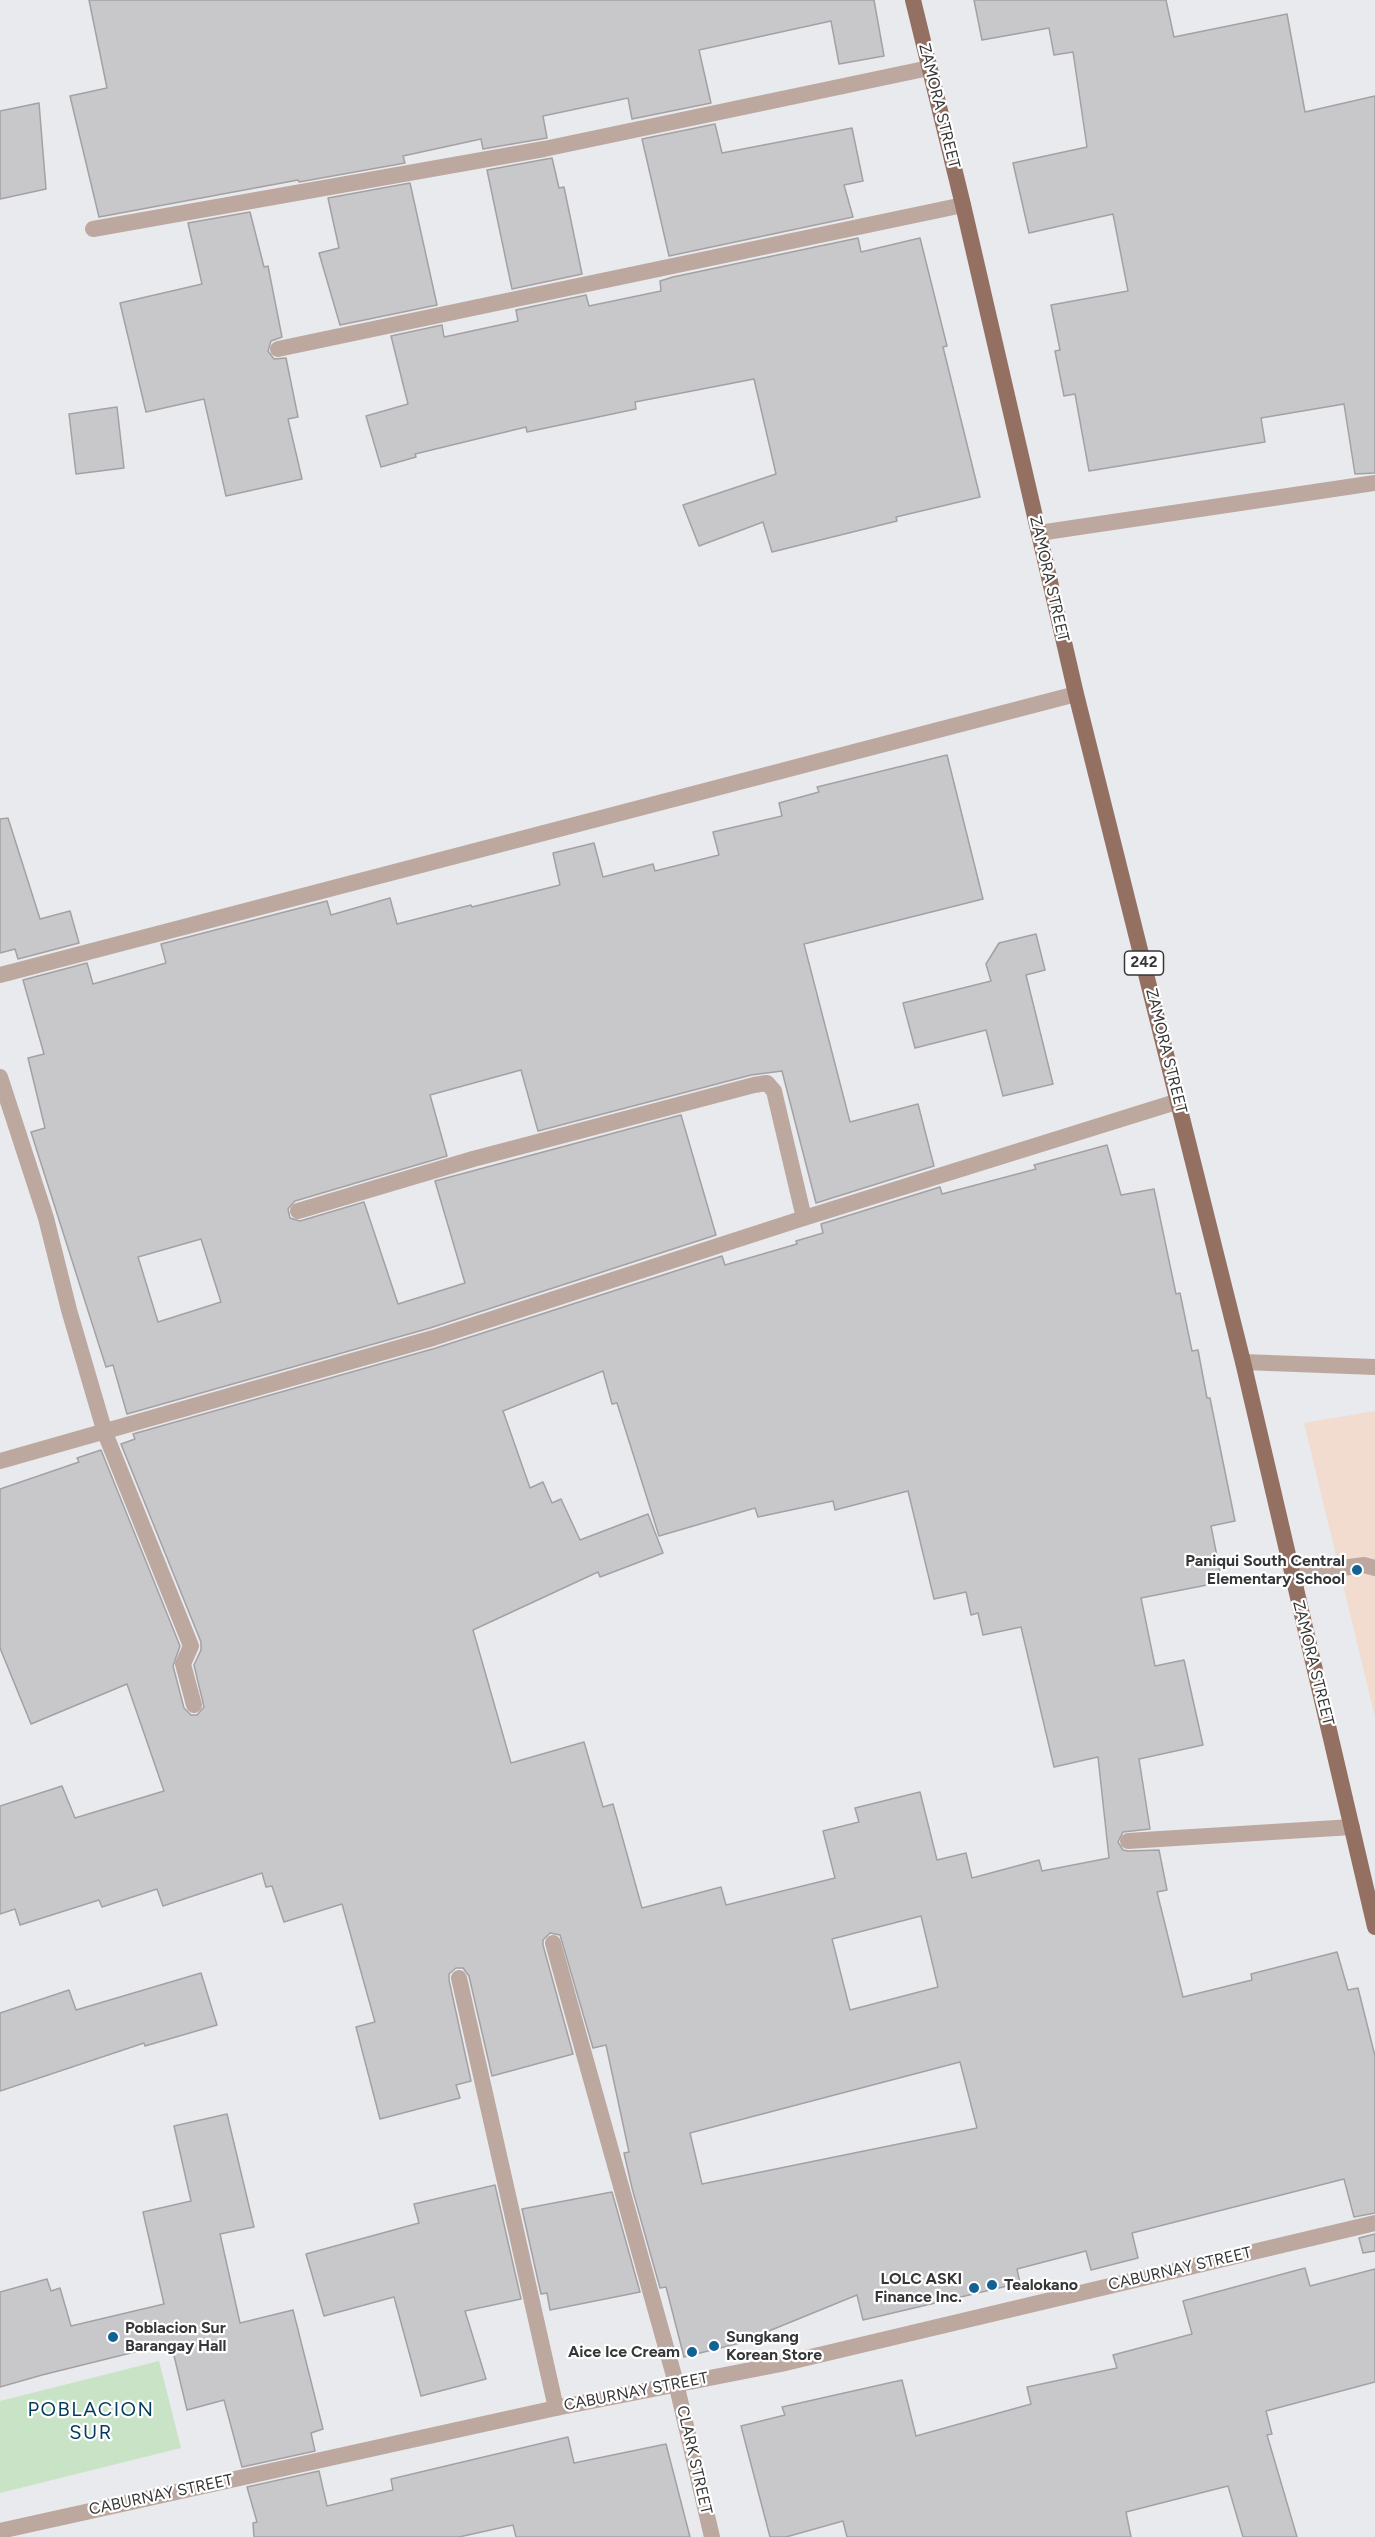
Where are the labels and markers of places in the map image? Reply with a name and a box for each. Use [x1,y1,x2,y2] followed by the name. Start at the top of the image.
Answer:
[1185,1551,1345,1589] place label: Paniqui South Central Elementary School
[1350,1563,1364,1577] marker: Paniqui South Central Elementary School
[874,2269,962,2307] place label: LOLC ASKI Finance Inc.
[1004,2275,1078,2295] place label: Tealokano
[985,2278,999,2292] marker: Tealokano
[967,2281,981,2295] marker: LOLC ASKI Finance Inc.
[125,2318,226,2356] place label: Poblacion Sur Barangay Hall
[726,2327,822,2365] place label: Sungkang Korean Store
[106,2330,120,2344] marker: Poblacion Sur Barangay Hall
[707,2339,721,2353] marker: Sungkang Korean Store
[568,2342,680,2362] place label: Aice Ice Cream
[685,2345,699,2359] marker: Aice Ice Cream

